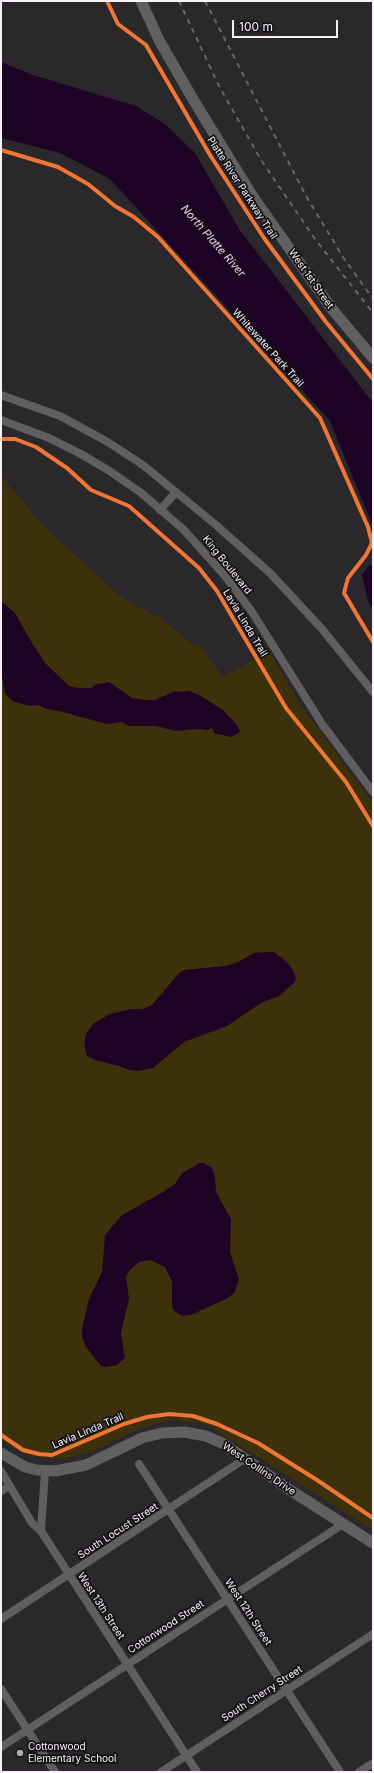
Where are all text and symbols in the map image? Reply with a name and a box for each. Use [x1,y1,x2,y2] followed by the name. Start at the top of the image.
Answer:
[234,12,340,38] scale bar
[239,19,273,34] text: 100 m
[204,135,280,241] street label: Platte River Parkway Trail
[178,202,248,280] water label: North Platte River
[286,247,336,311] street label: West 1st Street
[230,307,306,389] street label: Whitewater Park Trail
[200,533,254,597] street label: King Boulevard
[220,587,270,659] street label: Lavia Linda Trail
[51,1411,125,1451] street label: Lavia Linda Trail
[220,1440,298,1498] street label: West Collins Drive
[76,1501,160,1561] street label: South Locust Street
[75,1570,127,1642] street label: West 13th Street
[222,1576,274,1648] street label: West 12th Street
[126,1598,206,1656] street label: Cottonwood Street
[219,1663,305,1725] street label: South Cherry Street
[28,1741,117,1764] place label: Cottonwood Elementary School
[15,1748,25,1758] marker: Cottonwood Elementary School

